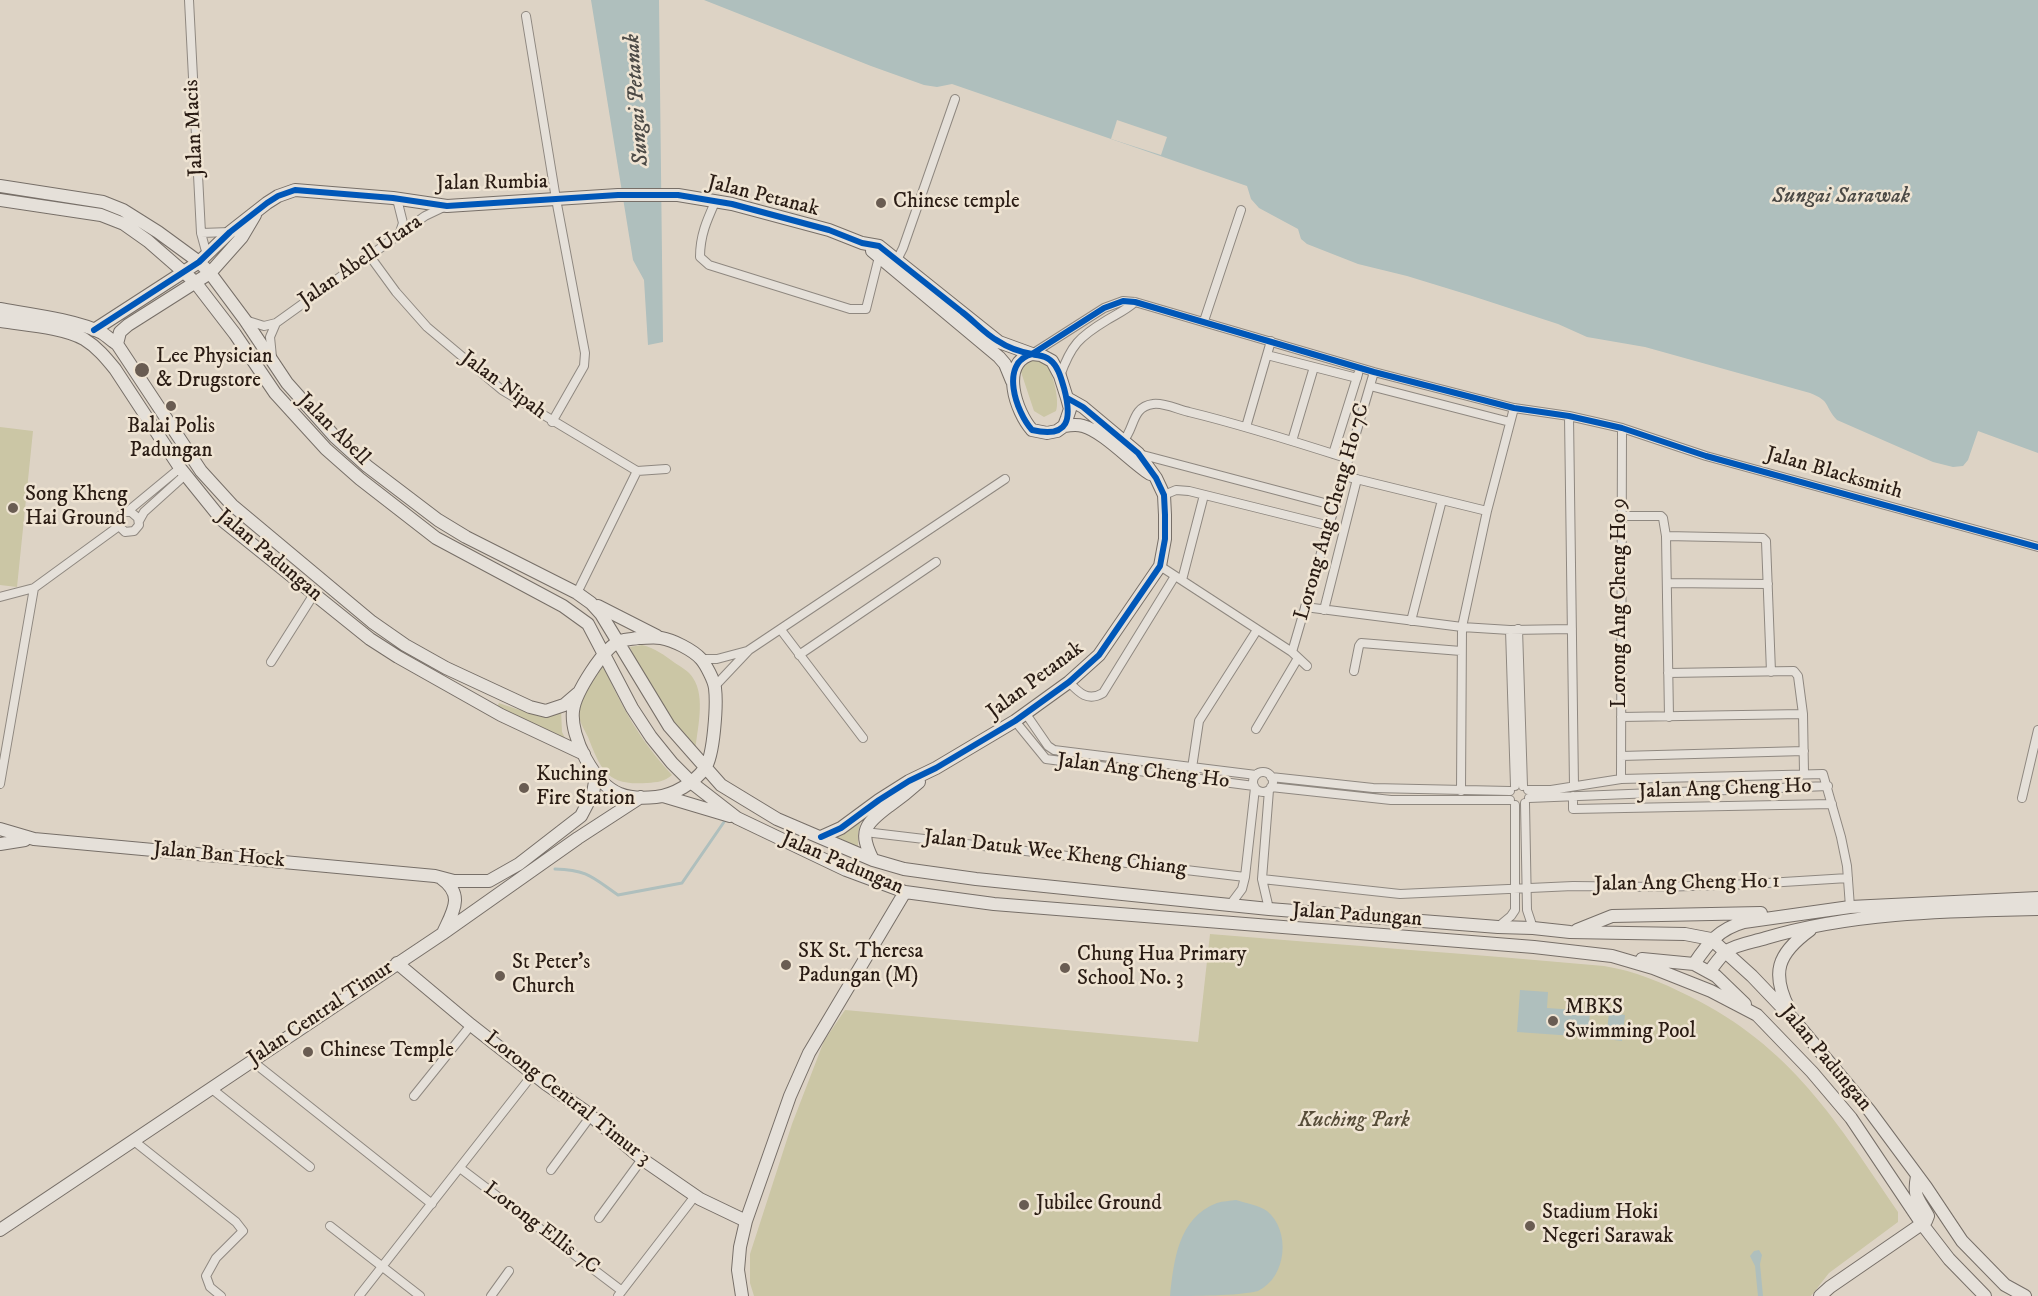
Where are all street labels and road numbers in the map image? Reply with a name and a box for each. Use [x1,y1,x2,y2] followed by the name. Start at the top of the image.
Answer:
[180,79,210,177] street label: Jalan Macis
[436,170,548,198] street label: Jalan Rumbia
[705,171,821,223] street label: Jalan Petanak
[294,210,428,314] street label: Jalan Abell Utara
[455,346,551,426] street label: Jalan Nipah
[292,389,374,471] street label: Jalan Abell
[1290,401,1376,623] street label: Lorong Ang Cheng Ho 7C
[1763,442,1905,506] street label: Jalan Blacksmith
[1608,498,1634,708] street label: Lorong Ang Cheng Ho 9
[211,504,327,608] street label: Jalan Padungan
[983,637,1089,725] street label: Jalan Petanak
[1055,749,1231,795] street label: Jalan Ang Cheng Ho
[1638,774,1812,806] street label: Jalan Ang Cheng Ho
[922,825,1188,883] street label: Jalan Datuk Wee Kheng Chiang
[777,827,907,901] street label: Jalan Padungan
[152,838,286,874] street label: Jalan Ban Hock
[1594,870,1780,898] street label: Jalan Ang Cheng Ho 1
[1291,899,1423,933] street label: Jalan Padungan
[243,956,399,1072] street label: Jalan Central Timur
[1773,1001,1877,1117] street label: Jalan Padungan
[479,1026,655,1172] street label: Lorong Central Timur 3
[478,1177,604,1281] street label: Lorong Ellis 7C

